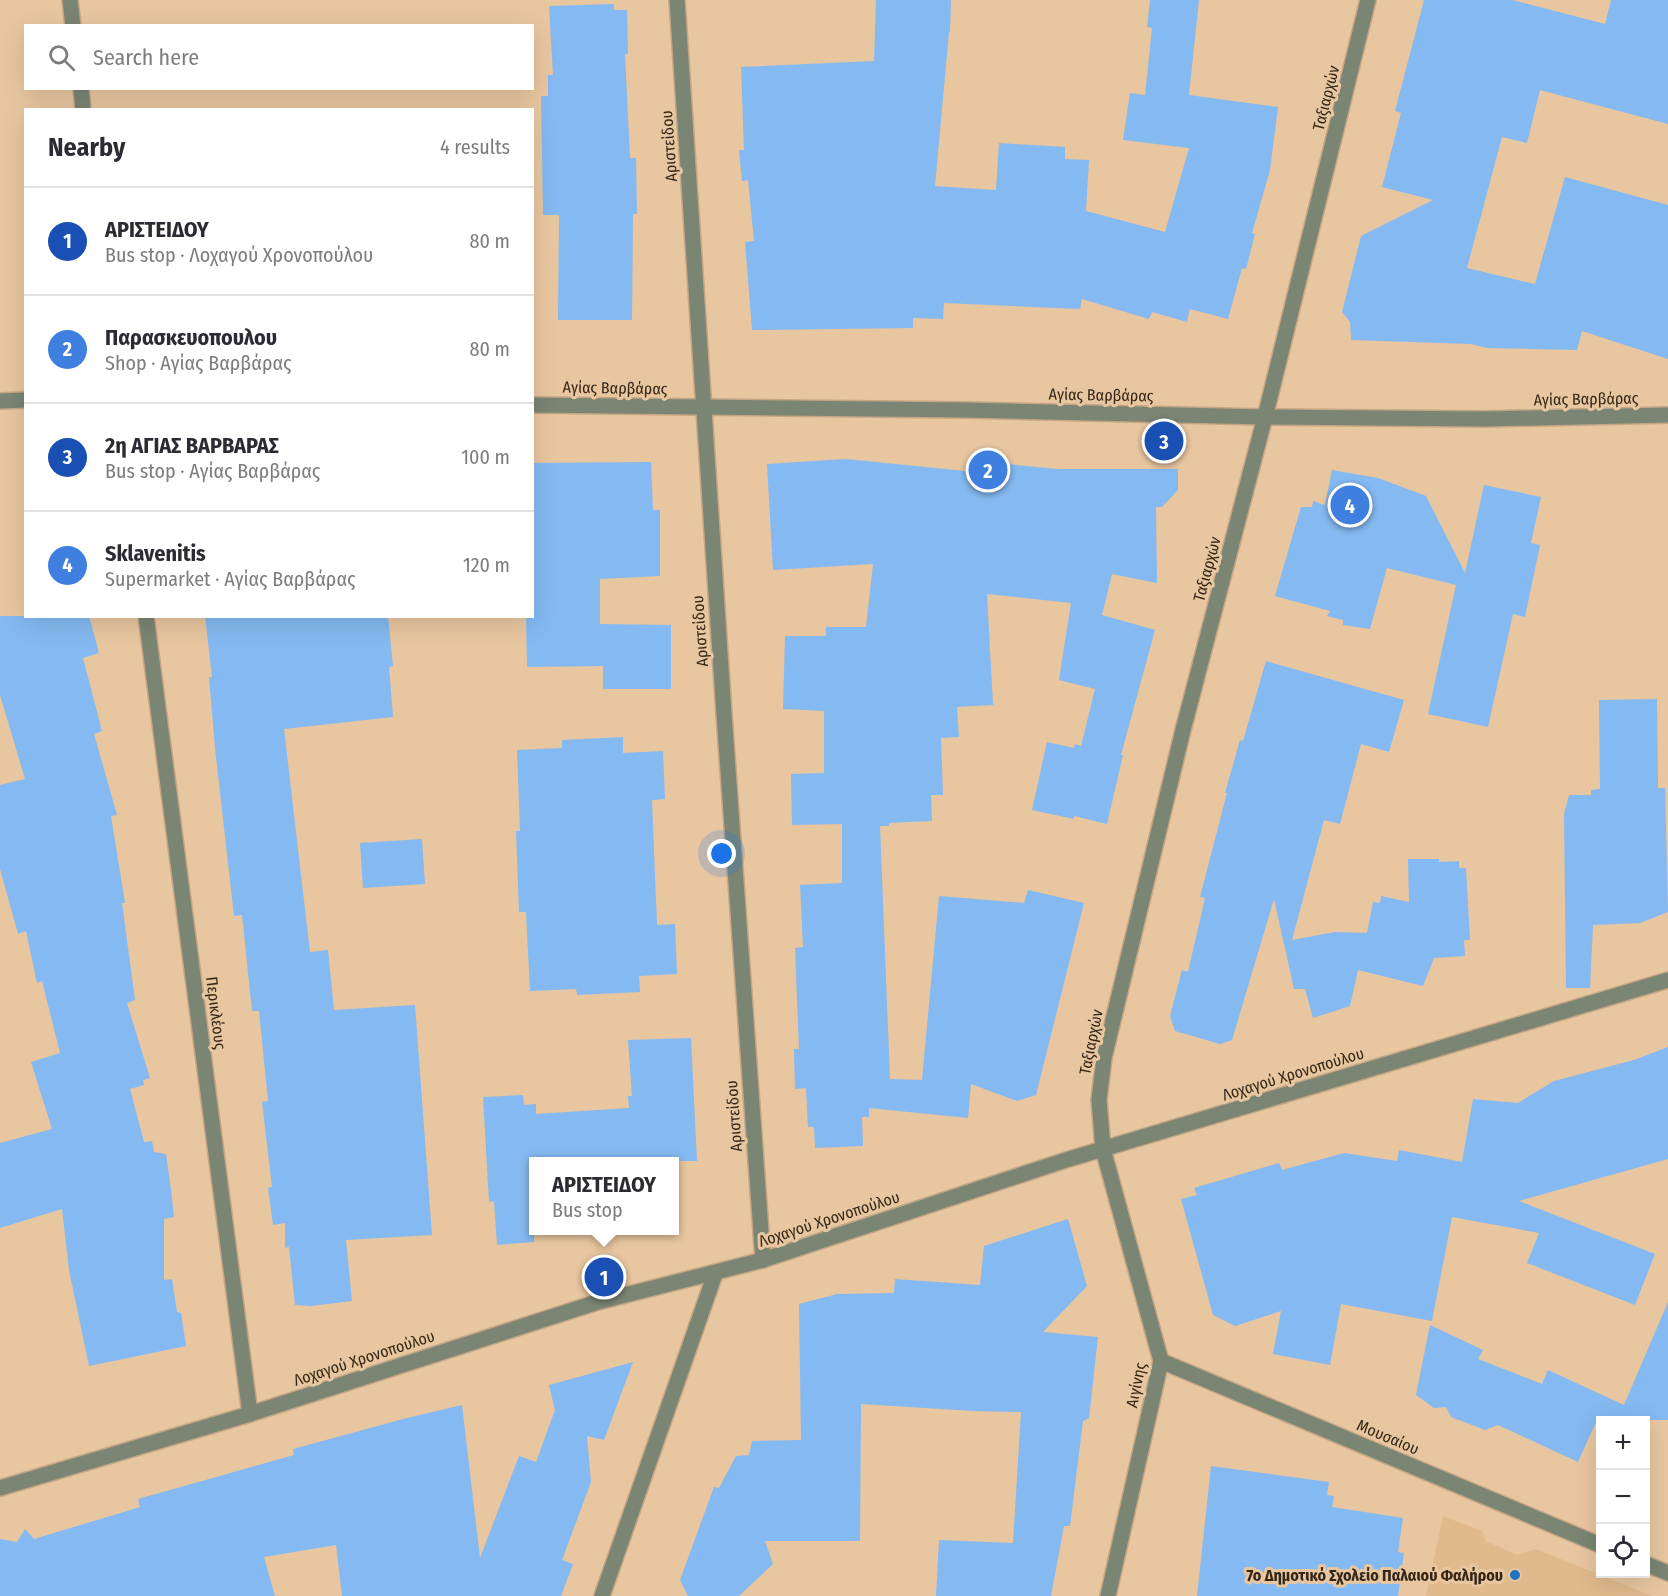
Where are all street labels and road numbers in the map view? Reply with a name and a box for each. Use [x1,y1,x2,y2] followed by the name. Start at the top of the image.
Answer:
[1309,64,1343,132] street label: Ταξιαρχών
[657,110,681,182] street label: Αριστείδου
[562,378,668,398] street label: Αγίας Βαρβάρας
[1048,385,1154,405] street label: Αγίας Βαρβάρας
[1533,389,1639,409] street label: Αγίας Βαρβάρας
[1189,535,1225,603] street label: Ταξιαρχών
[688,595,712,667] street label: Αριστείδου
[202,975,230,1051] street label: Περικλέους
[1075,1008,1107,1076] street label: Ταξιαρχών
[1220,1043,1366,1105] street label: Λοχαγού Χρονοπούλου
[722,1080,746,1152] street label: Αριστείδου
[756,1187,902,1251] street label: Λοχαγού Χρονοπούλου
[291,1326,437,1390] street label: Λοχαγού Χρονοπούλου
[1122,1361,1150,1409] street label: Αιγίνης
[1354,1415,1422,1459] street label: Μουσαίου

